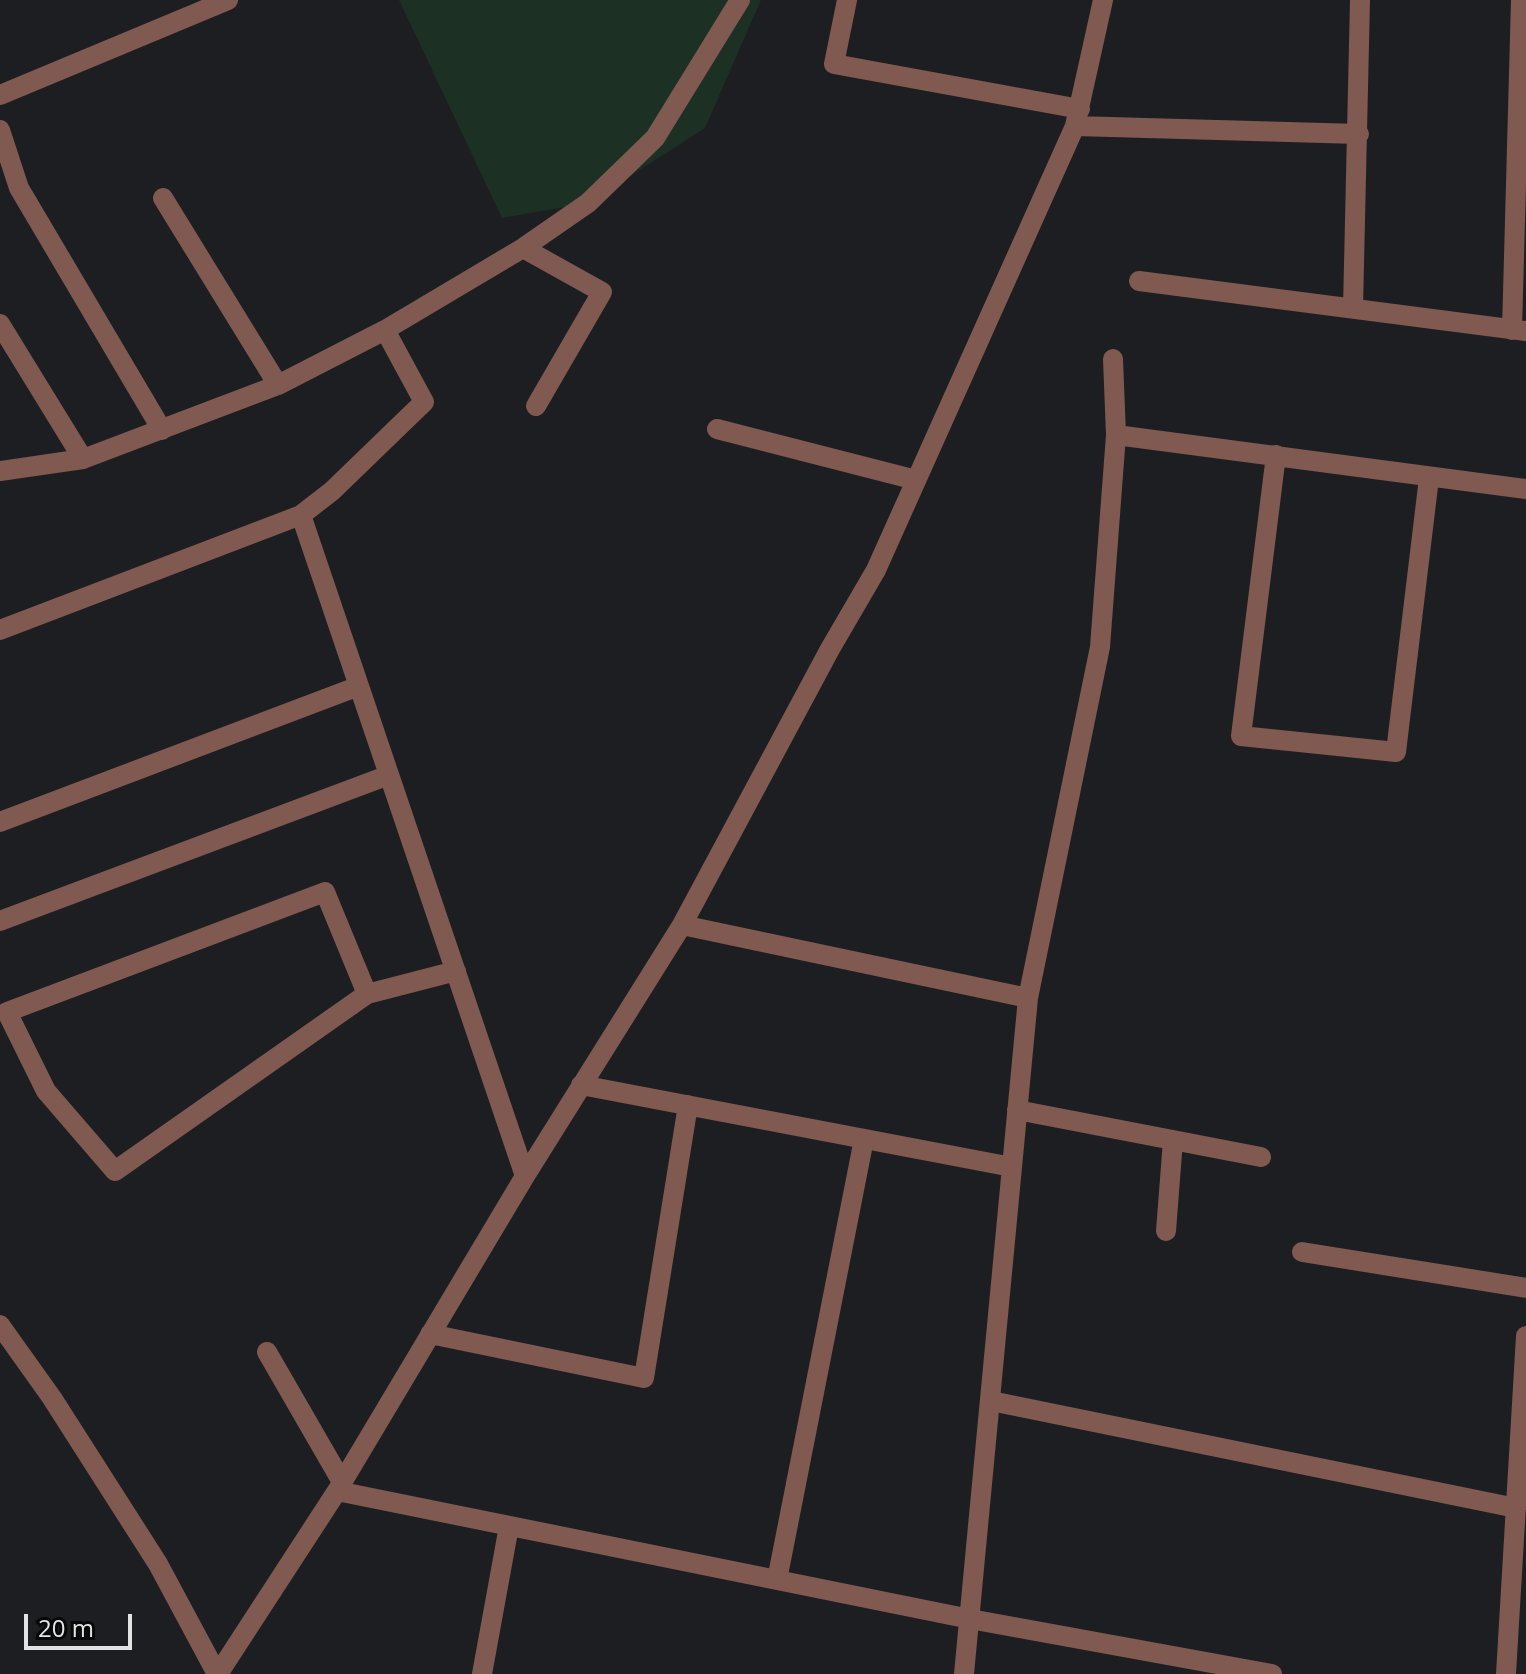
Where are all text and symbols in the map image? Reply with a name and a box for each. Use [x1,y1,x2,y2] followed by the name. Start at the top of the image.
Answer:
[28,1598,136,1648] scale bar
[38,1611,94,1644] text: 20 m

